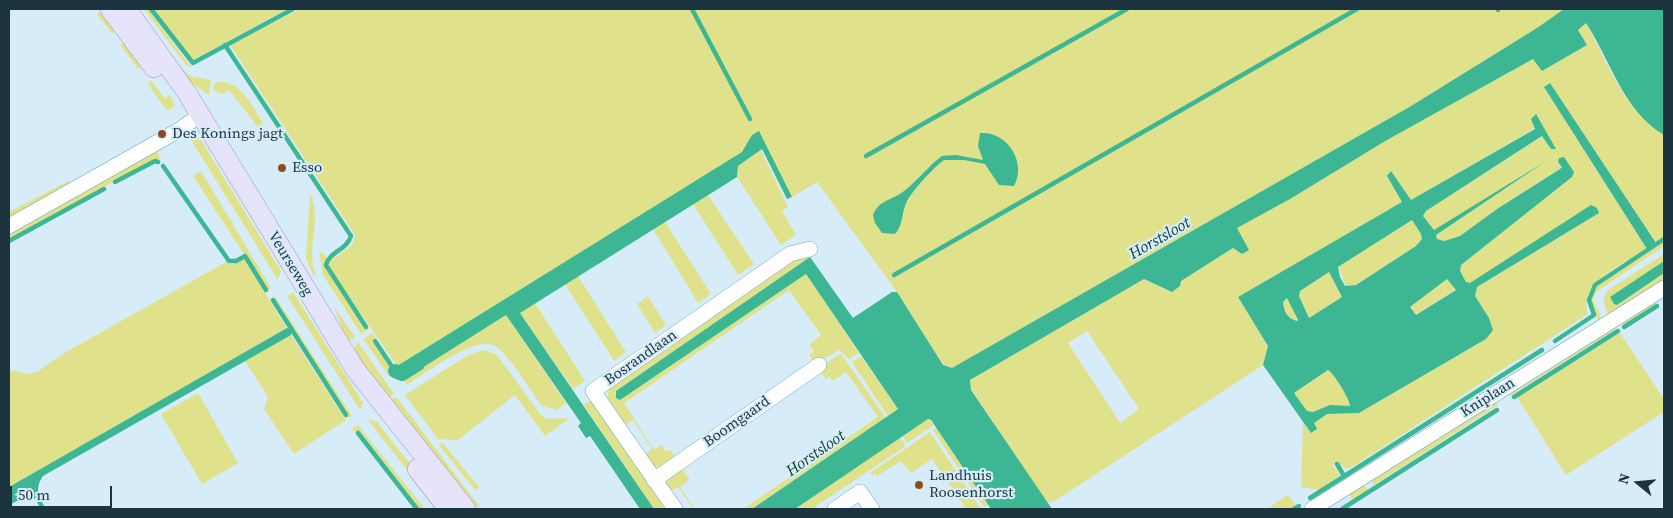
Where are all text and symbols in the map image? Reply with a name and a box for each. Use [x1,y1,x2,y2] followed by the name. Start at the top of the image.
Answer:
[172,125,283,143] place label: Des Konings jagt
[156,128,168,140] marker: Des Konings jagt
[292,159,322,177] place label: Esso
[276,162,288,174] marker: Esso
[1126,214,1194,264] water label: Horstsloot
[264,228,316,300] street label: Veurseweg
[601,327,681,389] street label: Bosrandlaan
[1458,374,1518,422] street label: Kniplaan
[700,393,774,451] street label: Boomgaard
[783,427,849,481] water label: Horstsloot
[1613,458,1663,508] north arrow
[929,467,1013,502] place label: Landhuis Roosenhorst
[1613,471,1635,486] text: N
[12,476,115,508] scale bar
[913,479,925,491] marker: Landhuis Roosenhorst
[18,484,50,505] text: 50 m

